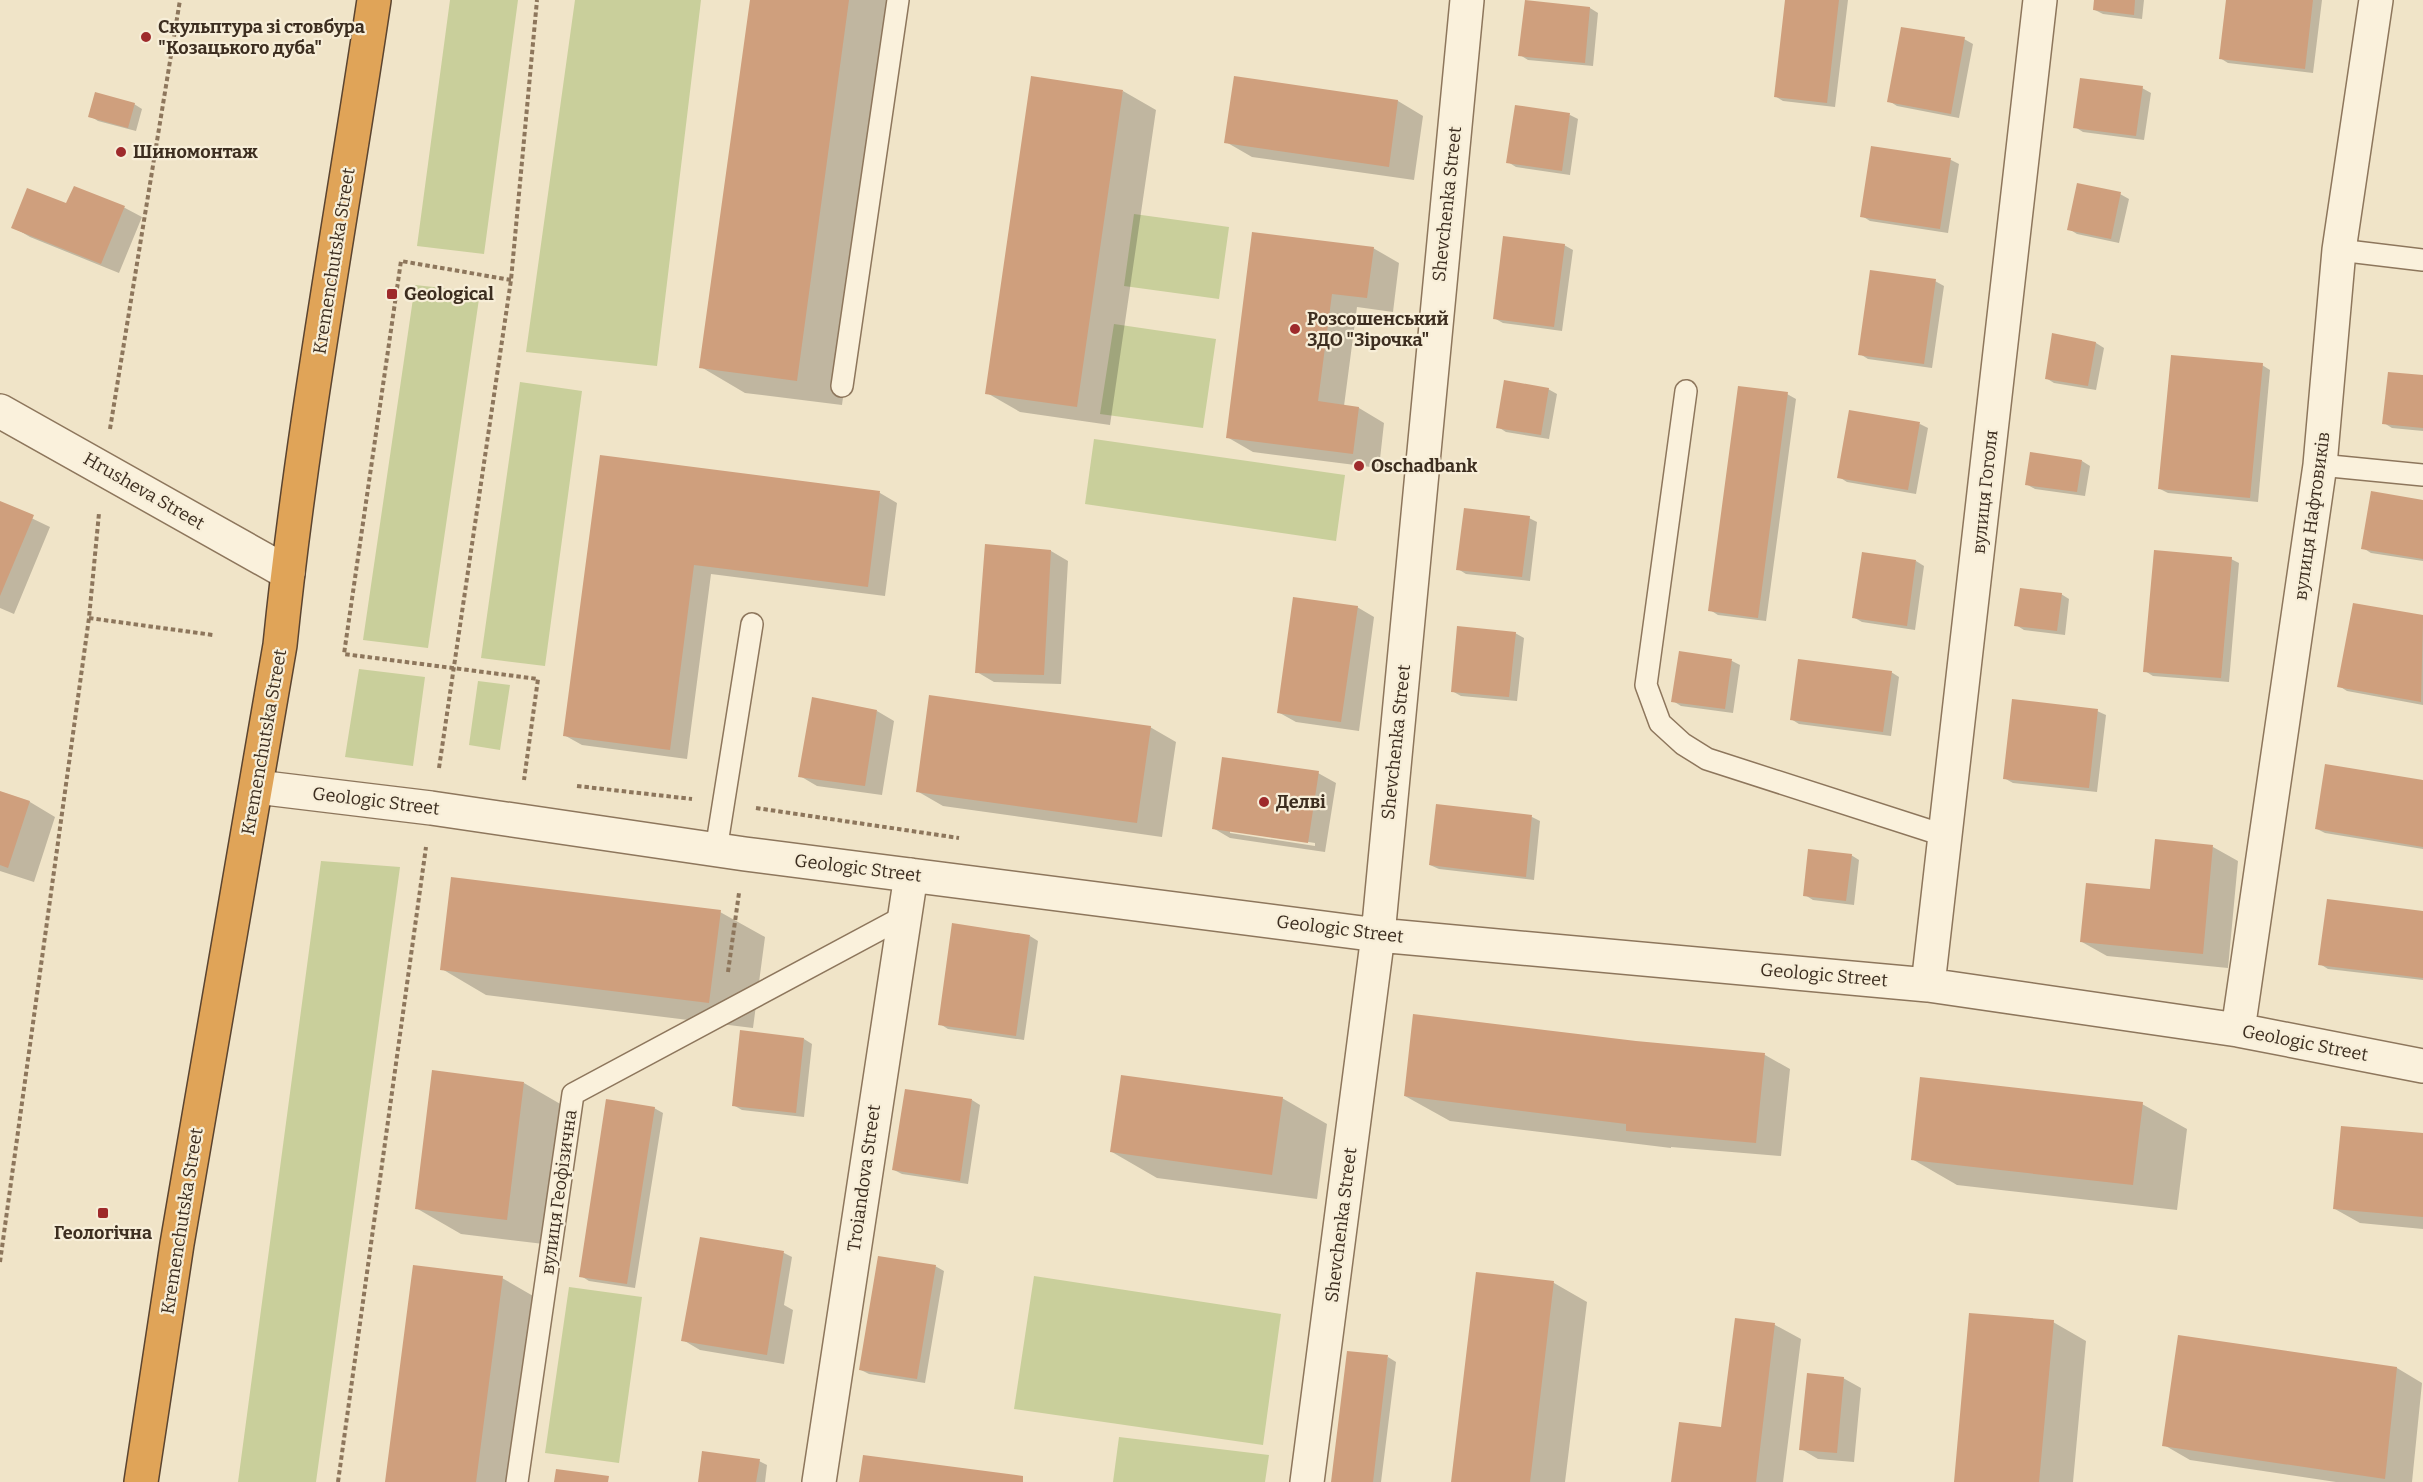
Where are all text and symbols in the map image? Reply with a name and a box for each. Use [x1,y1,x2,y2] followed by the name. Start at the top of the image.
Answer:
[158,16,365,59] place label: Скульптура зі стовбура "Козацького дуба"
[139,30,153,44] marker: Скульптура зі стовбура "Козацького дуба"
[1428,125,1466,283] street label: Shevchenka Street
[133,141,258,163] place label: Шиномонтаж
[114,145,128,159] marker: Шиномонтаж
[308,166,360,356] street label: Kremenchutska Street
[404,283,494,305] place label: Geological
[385,287,399,301] marker: Geological
[1307,308,1449,351] place label: Розсошенський ЗДО "Зірочка"
[1288,322,1302,336] marker: Розсошенський ЗДО "Зірочка"
[1968,429,2002,555] street label: вулиця Гоголя
[2289,430,2335,602] street label: вулиця Нафтовиків
[80,447,209,535] street label: Hrusheva Street
[1371,455,1478,477] place label: Oschadbank
[1352,459,1366,473] marker: Oschadbank
[237,647,291,837] street label: Kremenchutska Street
[1377,663,1415,821] street label: Shevchenka Street
[311,782,441,820] street label: Geologic Street
[1276,791,1326,813] place label: Делві
[1257,795,1271,809] marker: Делві
[793,849,923,887] street label: Geologic Street
[1275,910,1405,948] street label: Geologic Street
[1759,958,1889,992] street label: Geologic Street
[2240,1020,2370,1066] street label: Geologic Street
[843,1102,885,1253] street label: Troiandova Street
[537,1108,582,1276] street label: вулиця Геофізична
[156,1126,208,1316] street label: Kremenchutska Street
[1321,1146,1361,1304] street label: Shevchenka Street
[96,1206,110,1220] marker: Геологічна
[54,1222,152,1244] place label: Геологічна

